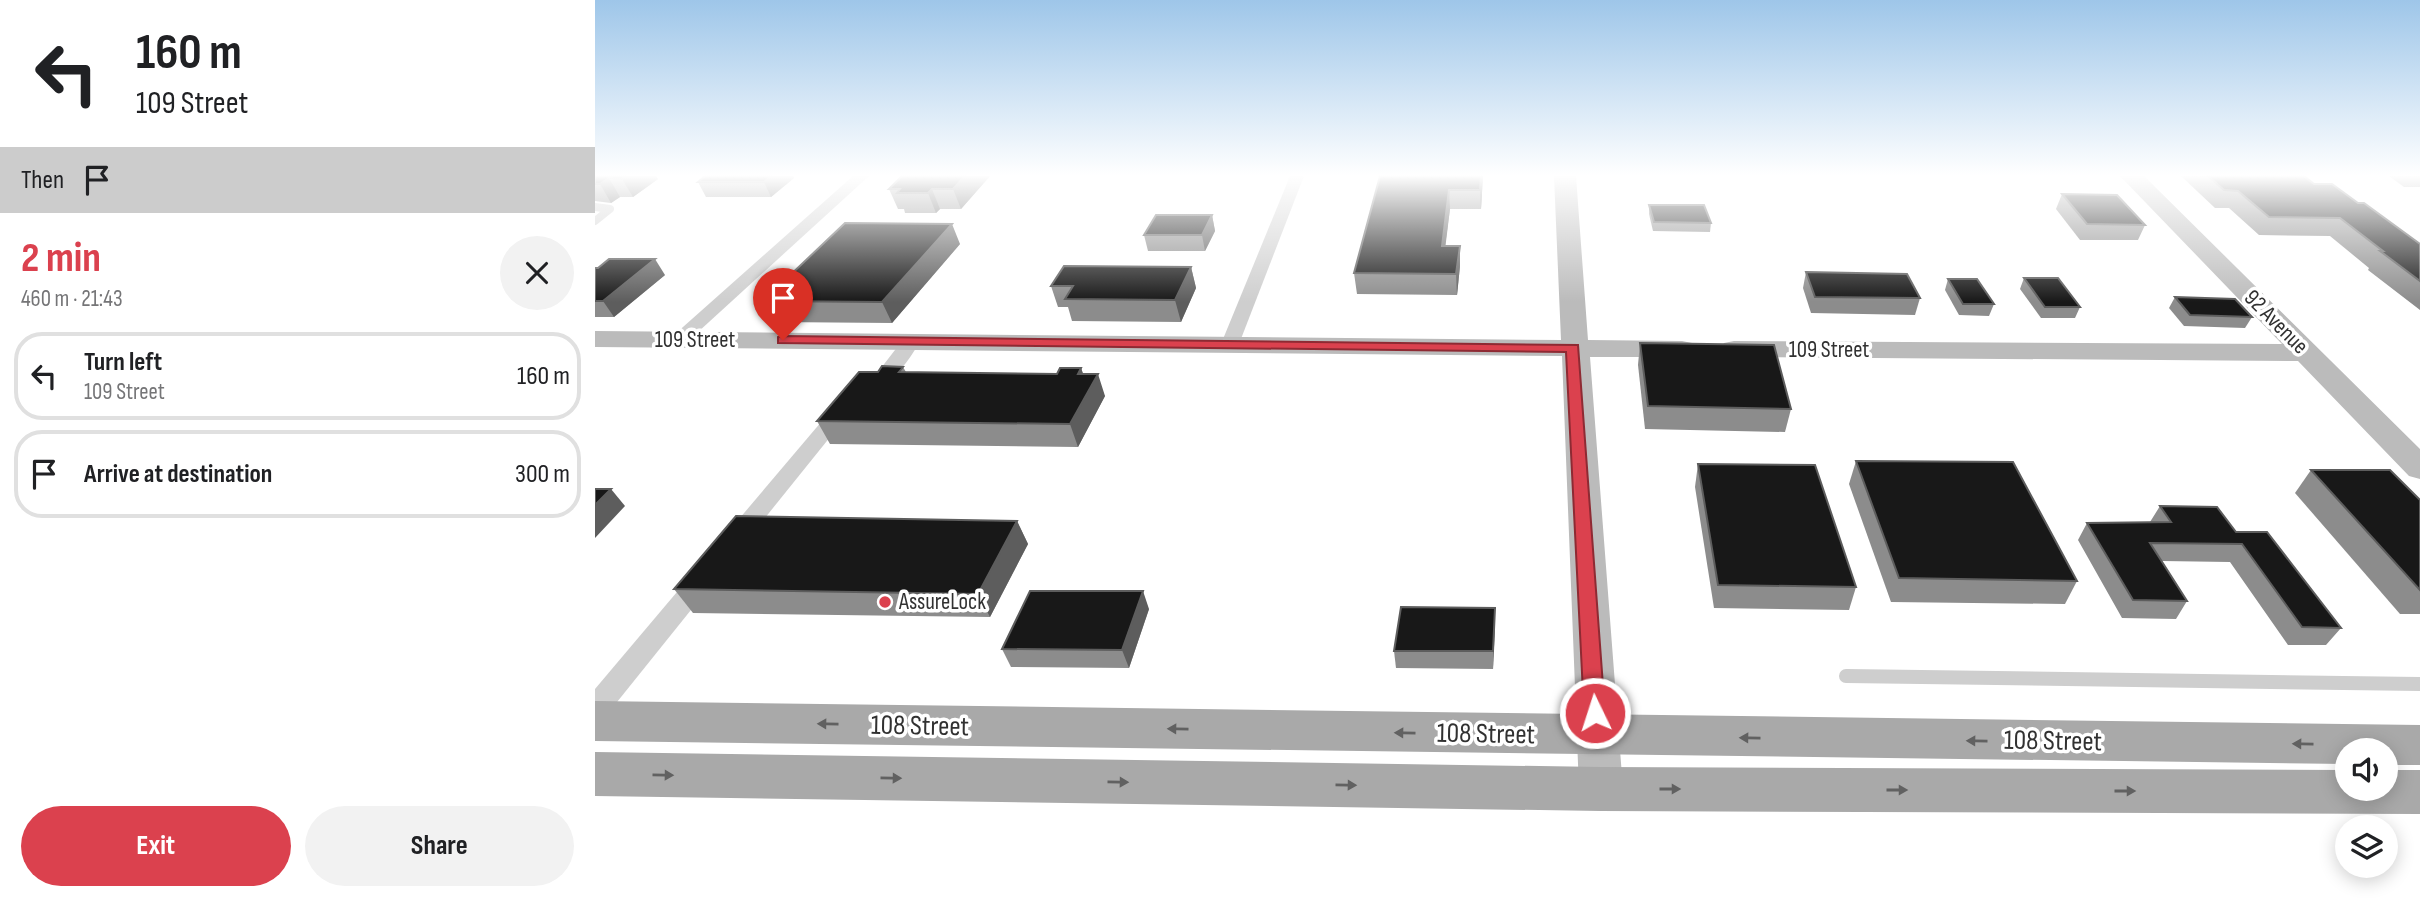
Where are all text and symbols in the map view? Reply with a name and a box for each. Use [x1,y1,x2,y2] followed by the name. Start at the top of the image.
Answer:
[136,24,242,83] text: 160 m
[21,28,112,119] icon: left
[136,84,248,123] text: 109 Street
[78,161,116,199] icon: arrive
[21,165,64,196] text: Then
[21,233,101,284] text: 2 min
[500,236,574,310] button: close
[753,268,813,340] pin
[764,279,802,317] icon: arrive
[2238,284,2314,360] street label: 92 Avenue
[21,285,123,313] text: 460 m · 21:43
[655,326,735,354] street label: 109 Street
[1789,336,1869,364] street label: 109 Street
[84,347,162,378] text: Turn left
[25,357,63,395] icon: left
[517,361,570,392] text: 160 m
[84,378,165,406] text: 109 Street
[25,455,63,493] icon: arrive
[84,459,272,490] text: Arrive at destination
[515,459,570,490] text: 300 m
[898,588,986,616] place label: AssureLock
[877,594,893,610] marker: AssureLock
[1558,676,1632,750] position arrow
[871,709,969,743] street label: 108 Street
[1437,717,1535,751] street label: 108 Street
[817,718,839,730] one-way arrow
[1167,724,1189,735] one-way arrow
[2004,724,2102,758] street label: 108 Street
[1394,727,1416,739] one-way arrow
[1739,732,1761,744] one-way arrow
[1966,735,1988,747] one-way arrow
[2292,738,2314,750] one-way arrow
[2335,738,2398,878] map controls
[2335,738,2398,801] button: sound
[652,769,674,781] one-way arrow
[880,773,902,784] one-way arrow
[1107,776,1129,787] one-way arrow
[1335,779,1357,791] one-way arrow
[1659,783,1681,795] one-way arrow
[1886,784,1908,796] one-way arrow
[2114,785,2136,797] one-way arrow
[21,806,291,886] button: Exit
[305,806,574,886] button: Share
[2335,815,2398,878] button: layers

